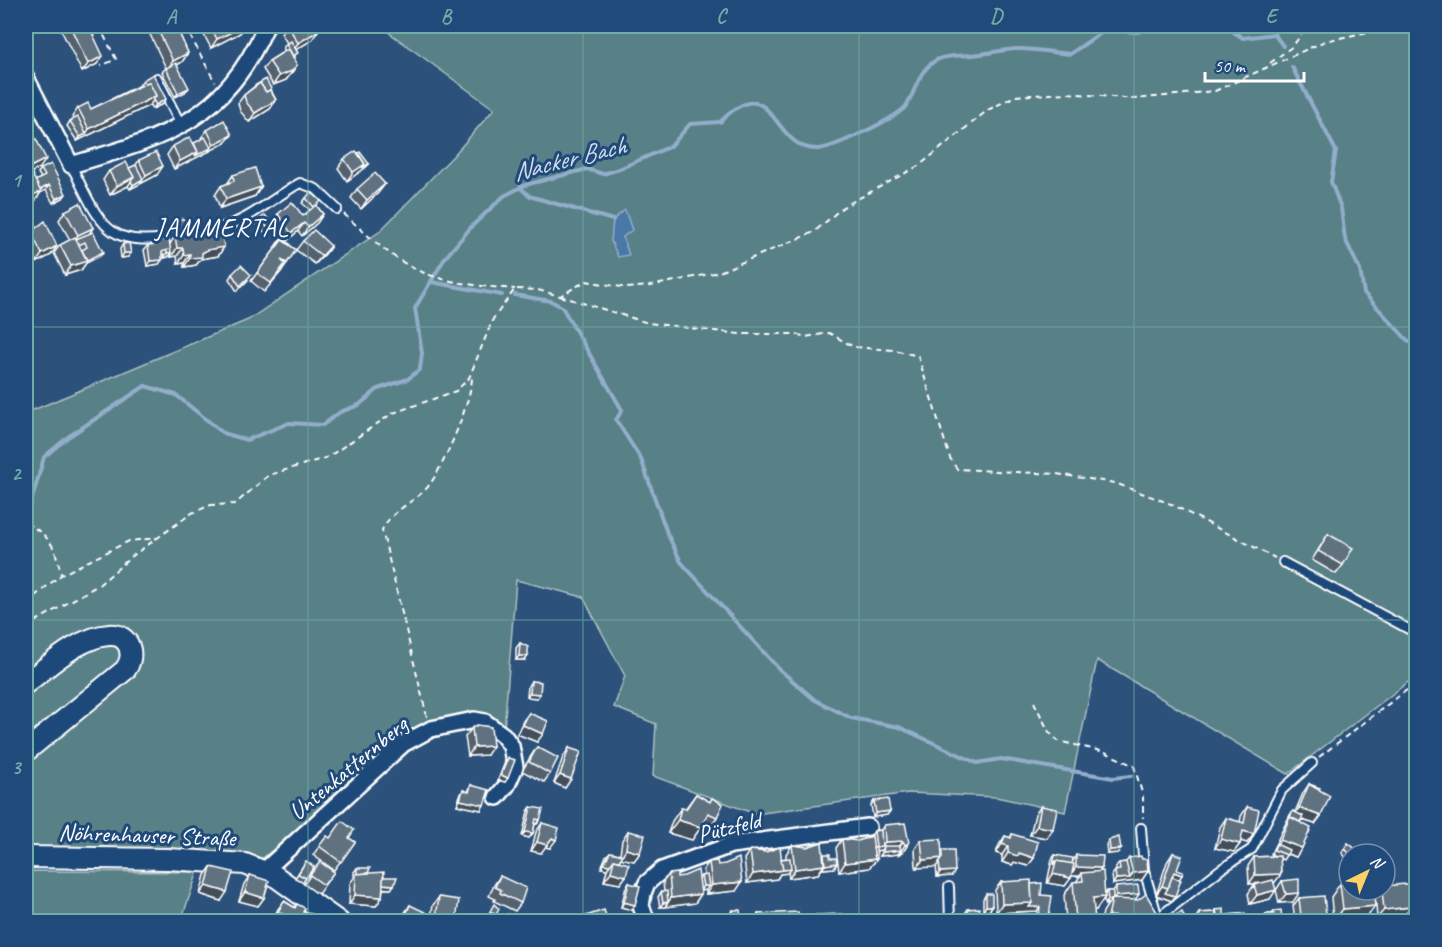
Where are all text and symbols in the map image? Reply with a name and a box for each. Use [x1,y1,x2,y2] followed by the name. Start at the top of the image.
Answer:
[166,4,178,29] text: A
[441,4,453,29] text: B
[716,4,728,29] text: C
[990,4,1004,29] text: D
[1266,4,1280,29] text: E
[1205,45,1304,83] scale bar
[1214,55,1247,77] text: 50 m
[509,128,631,188] water label: Nacker Bach
[12,168,23,193] text: 1
[153,211,289,244] district label: JAMMERTAL
[12,461,23,486] text: 2
[283,708,415,826] street label: Untenkatternberg
[12,755,23,780] text: 3
[694,804,767,849] street label: Pützfeld
[58,817,238,853] street label: Nöhrenhauser Straße
[1337,842,1397,902] north arrow
[1366,851,1389,875] text: N

